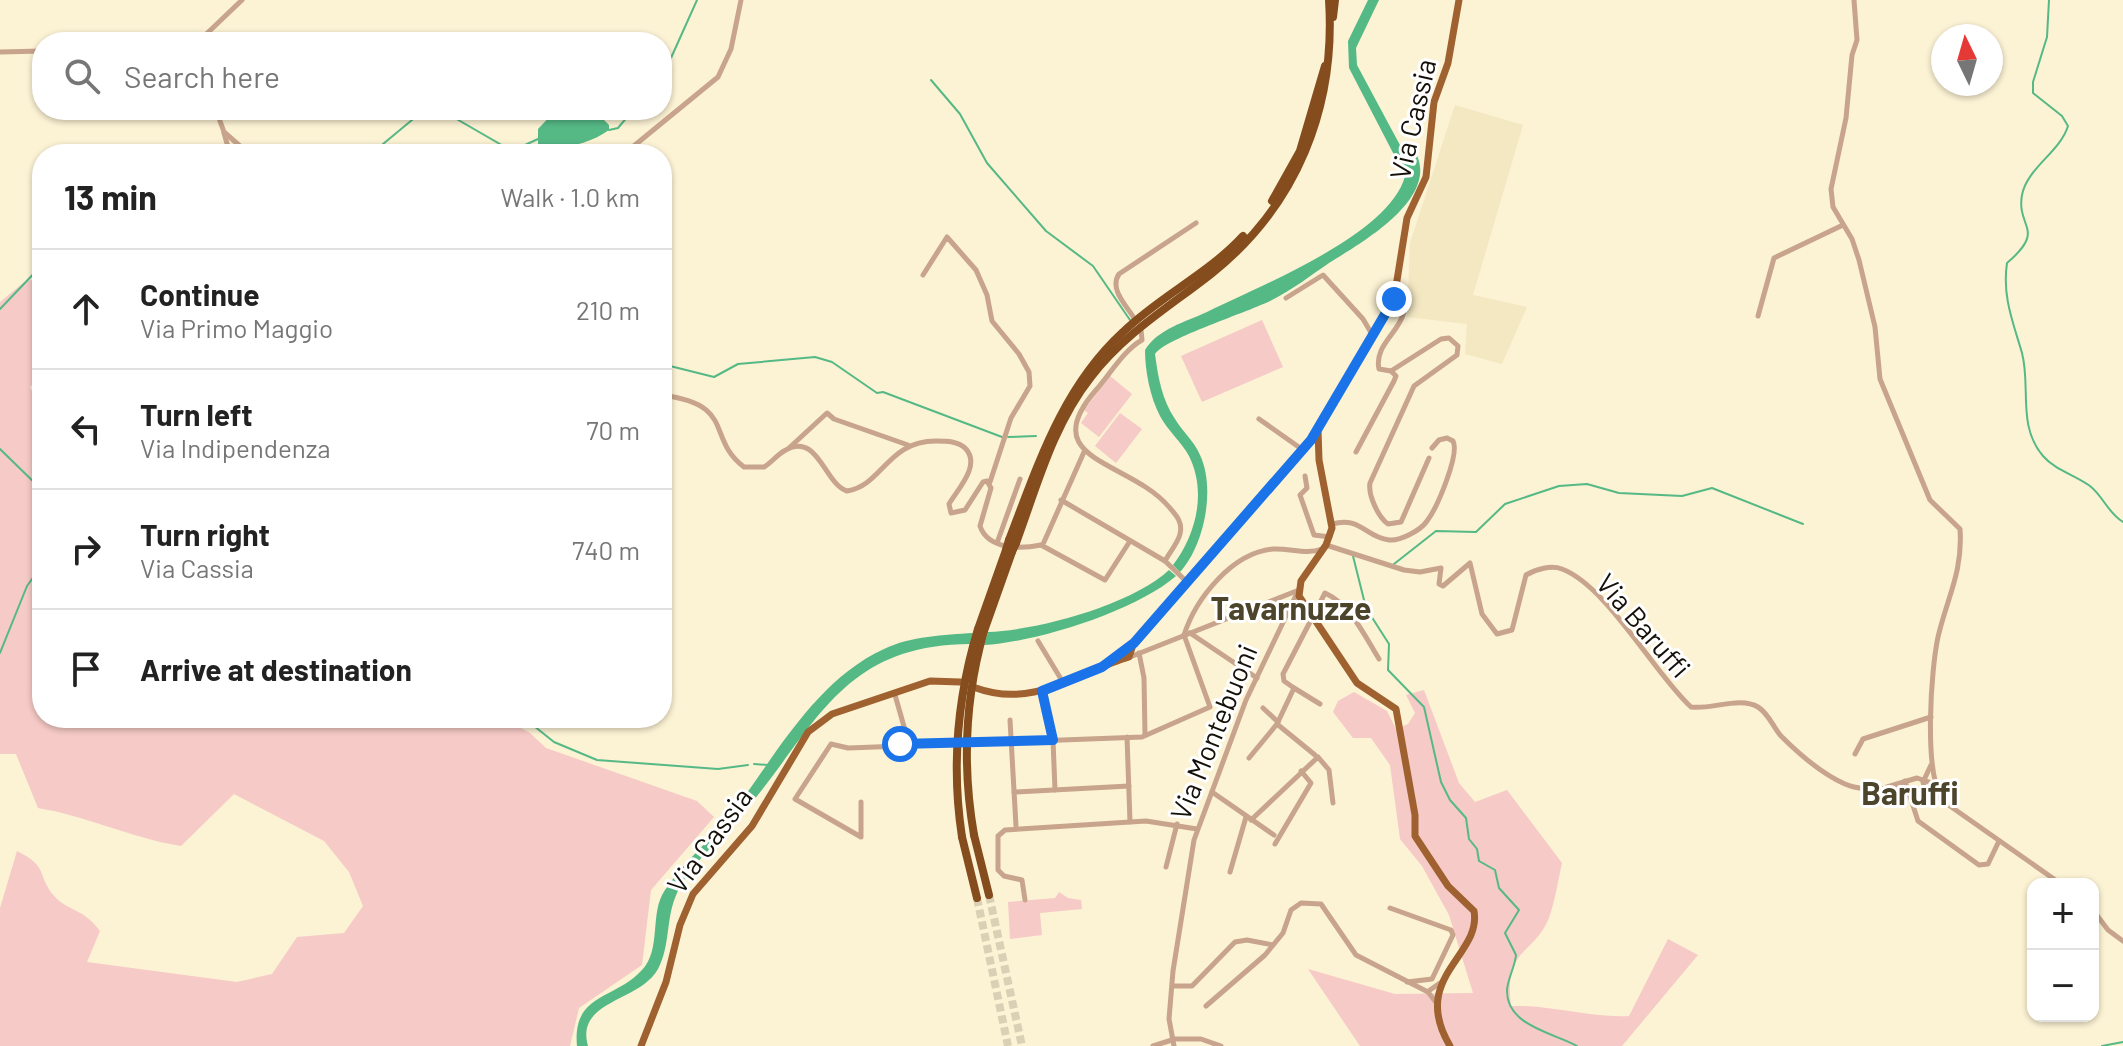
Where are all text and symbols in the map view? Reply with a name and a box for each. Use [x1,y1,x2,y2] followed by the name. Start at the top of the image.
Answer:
[1931,24,2003,96] north arrow
[32,32,672,120] search box
[60,54,104,98] icon: search
[1382,55,1442,183] street label: Via Cassia
[124,58,280,94] text: Search here
[64,176,157,217] text: 13 min
[500,181,640,212] text: Walk · 1.0 km
[140,276,260,312] text: Continue
[1376,281,1412,317] route end
[64,287,108,331] icon: ahead
[576,294,640,325] text: 210 m
[140,312,333,343] text: Via Primo Maggio
[140,396,253,432] text: Turn left
[64,407,108,451] icon: left
[586,414,640,445] text: 70 m
[140,432,331,463] text: Via Indipendenza
[140,516,270,552] text: Turn right
[64,527,108,571] icon: right
[572,534,640,565] text: 740 m
[140,552,254,583] text: Via Cassia
[1590,566,1698,684] street label: Via Baruffi
[1211,588,1371,626] district label: Tavarnuzze
[1162,639,1264,825] street label: Via Montebuoni
[64,647,108,691] icon: arrive
[140,651,412,687] text: Arrive at destination
[882,726,918,762] route start
[1861,773,1959,811] district label: Baruffi
[659,780,759,900] street label: Via Cassia
[2027,878,2099,1022] map controls
[2027,878,2099,950] button: +
[2027,950,2099,1022] button: −

